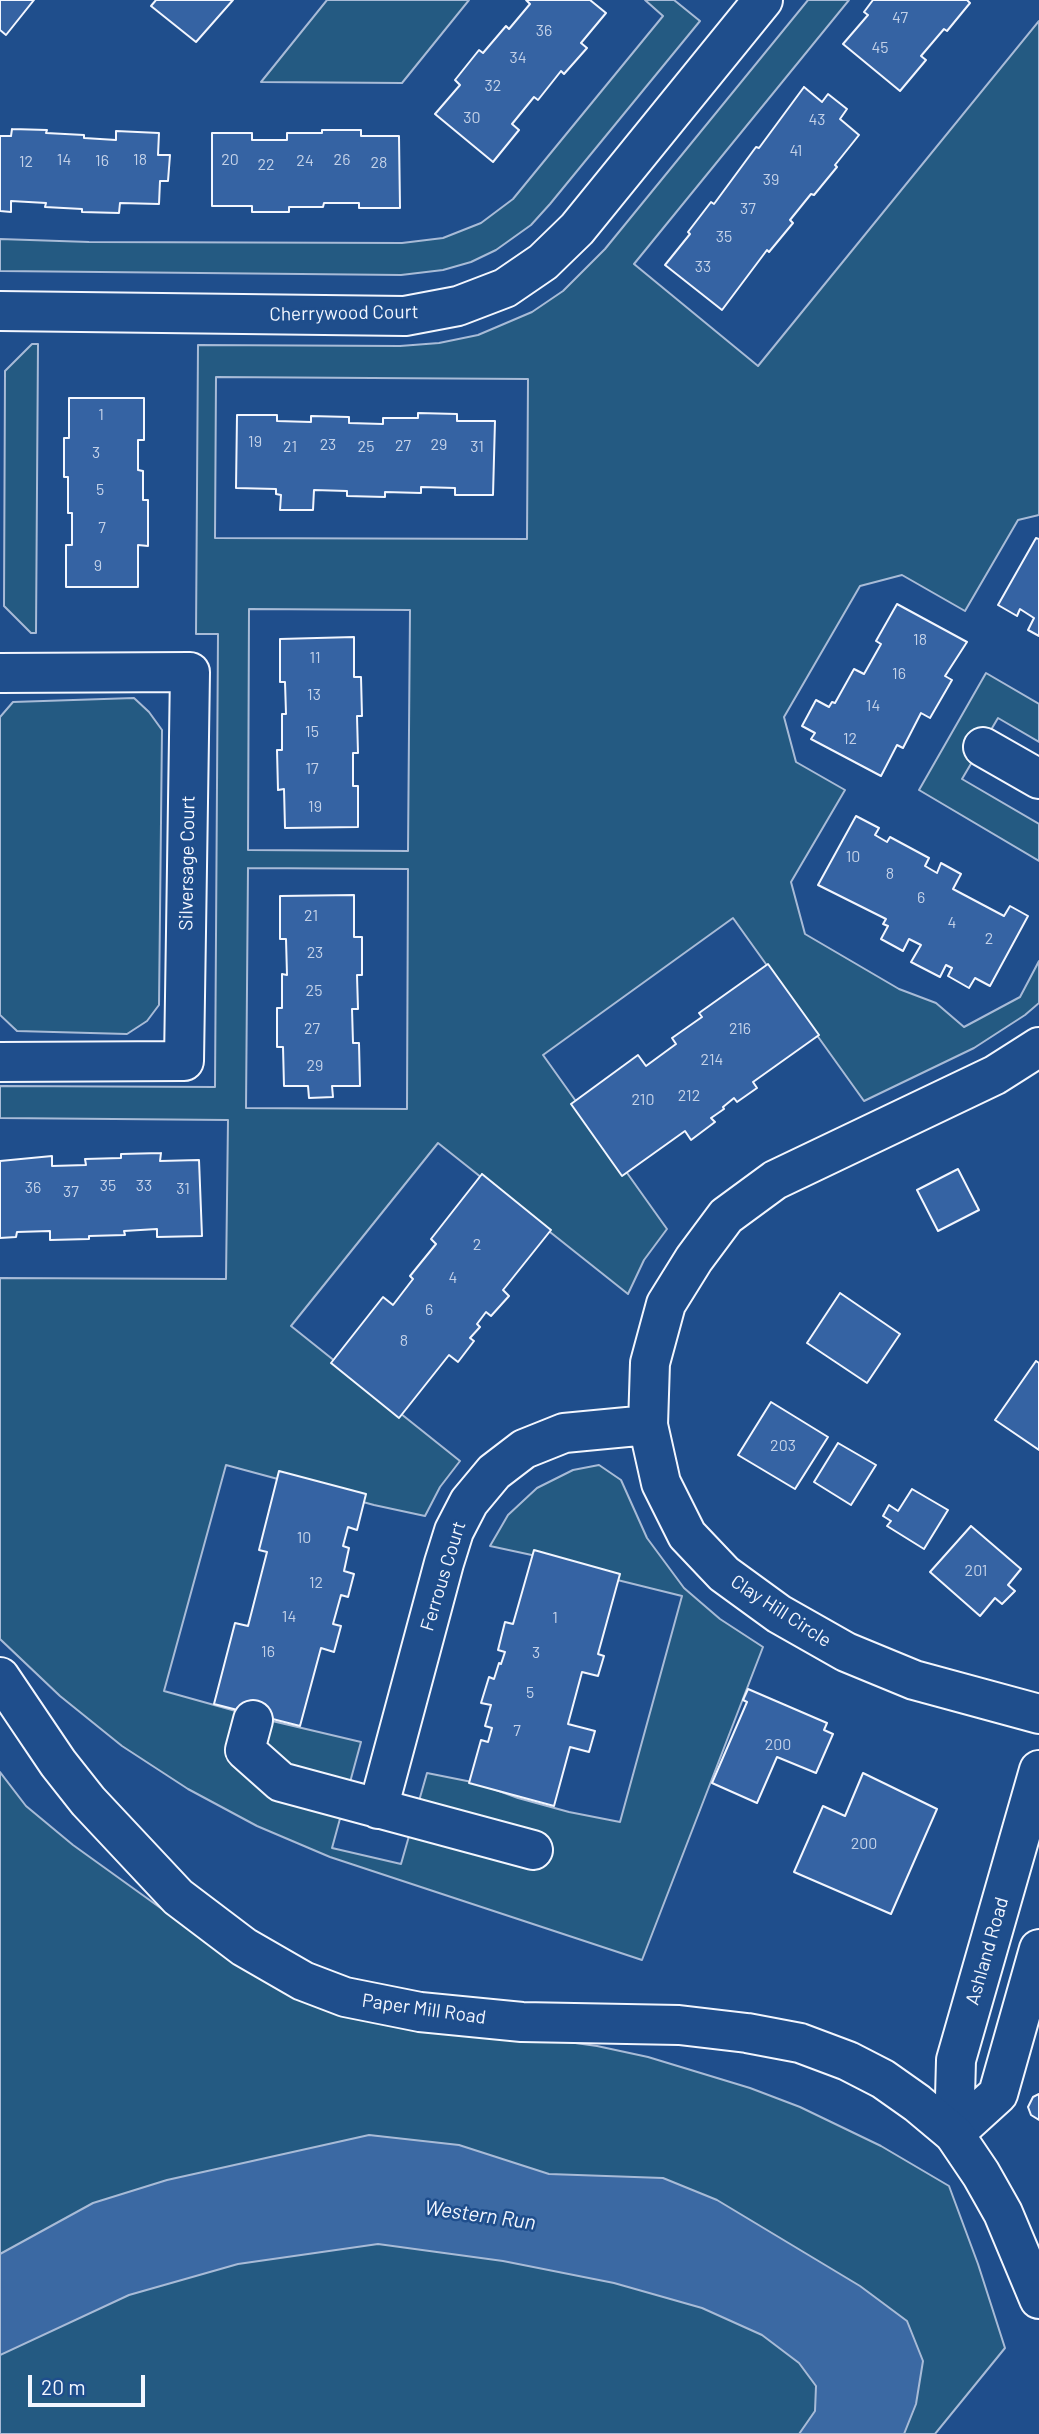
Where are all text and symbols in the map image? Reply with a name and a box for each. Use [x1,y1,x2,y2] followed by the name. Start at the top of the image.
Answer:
[892,8,908,28] house number: 47
[536,21,552,41] house number: 36
[871,38,889,58] house number: 45
[509,48,527,68] house number: 34
[485,76,501,96] house number: 32
[463,108,481,128] house number: 30
[808,110,826,130] house number: 43
[790,141,802,161] house number: 41
[57,150,71,170] house number: 14
[133,150,147,170] house number: 18
[221,150,239,170] house number: 20
[334,150,350,170] house number: 26
[95,151,109,171] house number: 16
[296,151,314,171] house number: 24
[19,152,33,172] house number: 12
[371,153,387,173] house number: 28
[257,155,275,175] house number: 22
[763,170,779,190] house number: 39
[740,199,756,219] house number: 37
[716,227,732,247] house number: 35
[695,257,711,277] house number: 33
[269,300,419,326] street label: Cherrywood Court
[98,405,104,425] house number: 1
[248,432,262,452] house number: 19
[320,435,336,455] house number: 23
[431,435,447,455] house number: 29
[395,436,411,456] house number: 27
[283,437,297,457] house number: 21
[358,437,374,457] house number: 25
[470,437,484,457] house number: 31
[92,443,100,463] house number: 3
[96,480,104,500] house number: 5
[98,518,106,538] house number: 7
[94,556,102,576] house number: 9
[913,630,927,650] house number: 18
[309,648,321,668] house number: 11
[892,664,906,684] house number: 16
[307,685,321,705] house number: 13
[866,696,880,716] house number: 14
[305,722,319,742] house number: 15
[843,729,857,749] house number: 12
[305,759,319,779] house number: 17
[174,795,200,931] street label: Silversage Court
[308,797,322,817] house number: 19
[846,847,860,867] house number: 10
[886,864,894,884] house number: 8
[917,888,925,908] house number: 6
[304,906,318,926] house number: 21
[948,913,956,933] house number: 4
[985,929,993,949] house number: 2
[307,943,323,963] house number: 23
[306,981,322,1001] house number: 25
[304,1019,320,1039] house number: 27
[729,1019,751,1039] house number: 216
[701,1050,723,1070] house number: 214
[307,1056,323,1076] house number: 29
[678,1086,700,1106] house number: 212
[632,1090,654,1110] house number: 210
[100,1176,116,1196] house number: 35
[136,1176,152,1196] house number: 33
[25,1178,41,1198] house number: 36
[176,1179,190,1199] house number: 31
[63,1182,79,1202] house number: 37
[473,1235,481,1255] house number: 2
[449,1268,457,1288] house number: 4
[425,1300,433,1320] house number: 6
[400,1331,408,1351] house number: 8
[770,1436,796,1456] house number: 203
[416,1518,470,1634] street label: Ferrous Court
[297,1528,311,1548] house number: 10
[965,1561,987,1581] house number: 201
[726,1570,836,1652] street label: Clay Hill Circle
[309,1573,323,1593] house number: 12
[282,1607,296,1627] house number: 14
[552,1608,558,1628] house number: 1
[261,1642,275,1662] house number: 16
[532,1643,540,1663] house number: 3
[526,1683,534,1703] house number: 5
[513,1721,521,1741] house number: 7
[765,1735,791,1755] house number: 200
[851,1834,877,1854] house number: 200
[961,1894,1013,2008] street label: Ashland Road
[360,1989,488,2029] street label: Paper Mill Road
[423,2195,537,2235] water label: Western Run
[32,2360,149,2404] scale bar
[41,2374,86,2399] text: 20 m

